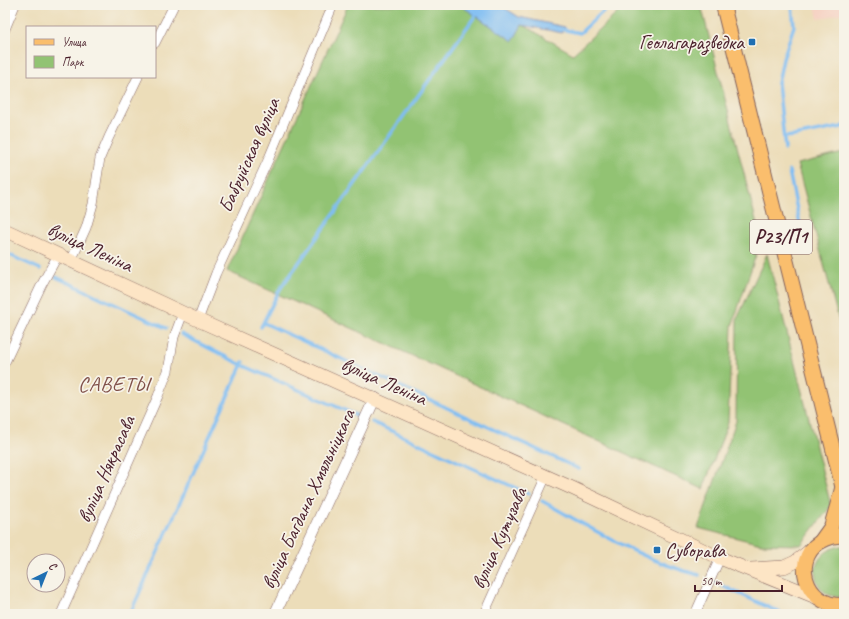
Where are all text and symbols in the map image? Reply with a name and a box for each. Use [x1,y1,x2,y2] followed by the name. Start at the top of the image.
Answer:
[26,26,156,78] legend
[639,30,745,56] place label: Геолагаразведка
[62,34,87,50] text: Улица
[747,37,757,47] marker: Геолагаразведка
[62,54,85,70] text: Парк
[213,93,286,216] street label: Бабруйская вуліца
[43,216,138,278] street label: вуліца Леніна
[750,220,812,254] road number: Р23/П1
[337,351,432,411] street label: вуліца Леніна
[78,371,153,397] district label: САВЕТЫ
[255,403,361,593] street label: вуліца Багдана Хмяльніцкага
[71,410,141,526] street label: вуліца Някрасава
[466,482,533,593] street label: вуліца Кутузава
[665,538,726,563] place label: Суворава
[652,545,662,555] marker: Суворава
[26,553,66,593] north arrow
[46,559,61,574] text: С
[695,567,782,593] scale bar
[701,573,723,589] text: 50 m

